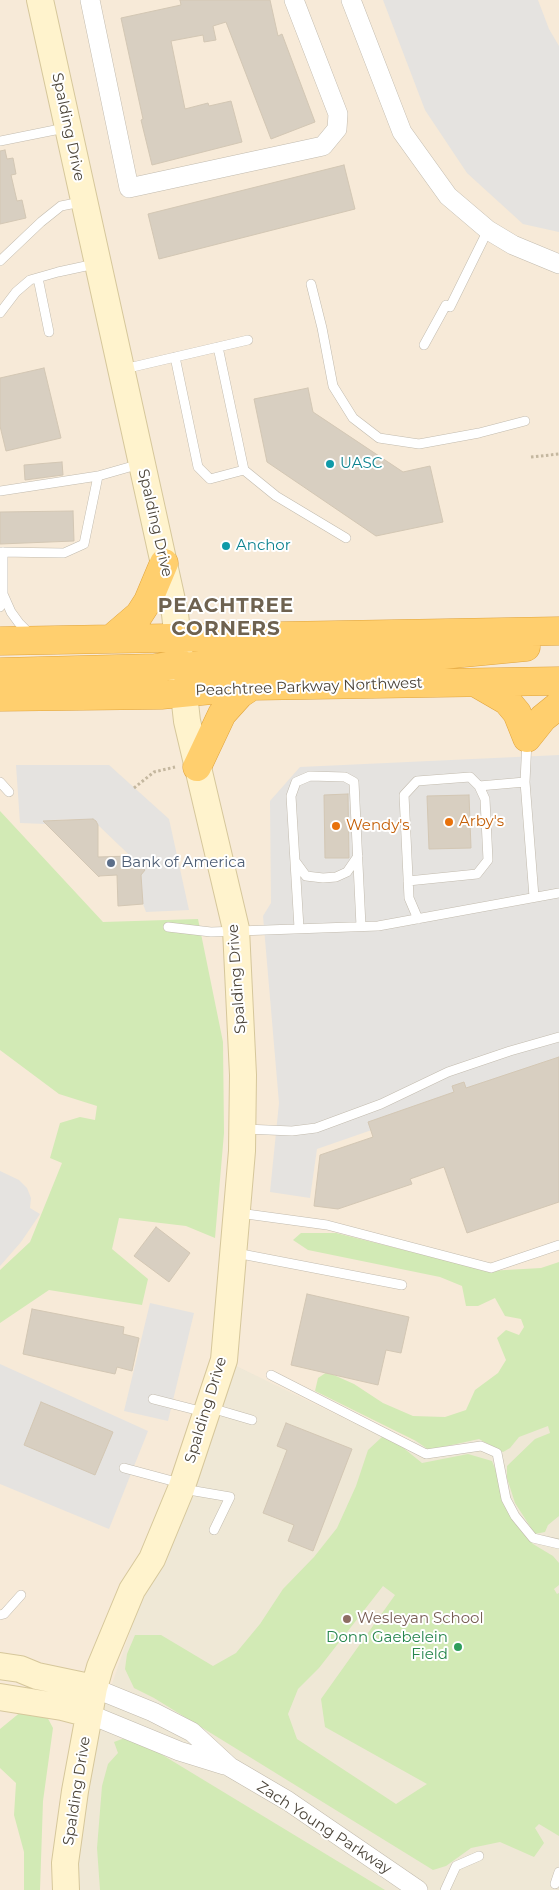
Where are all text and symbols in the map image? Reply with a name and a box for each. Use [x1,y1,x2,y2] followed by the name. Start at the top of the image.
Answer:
[48,71,88,183] street label: Spalding Drive
[340,455,382,473] place label: UASC
[324,458,336,470] marker: UASC
[134,467,176,579] street label: Spalding Drive
[236,537,291,555] place label: Anchor
[220,540,232,552] marker: Anchor
[157,594,295,641] district label: PEACHTREE CORNERS
[195,674,423,700] street label: Peachtree Parkway Northwest
[459,813,504,831] place label: Arby's
[443,816,455,828] marker: Arby's
[346,817,410,835] place label: Wendy's
[330,820,342,832] marker: Wendy's
[121,854,246,872] place label: Bank of America
[105,857,117,869] marker: Bank of America
[224,923,250,1035] street label: Spalding Drive
[181,1355,231,1465] street label: Spalding Drive
[357,1610,484,1628] place label: Wesleyan School
[341,1613,353,1625] marker: Wesleyan School
[326,1629,448,1664] place label: Donn Gaebelein Field
[452,1641,464,1653] marker: Donn Gaebelein Field
[60,1735,94,1847] street label: Spalding Drive
[253,1778,395,1878] street label: Zach Young Parkway

